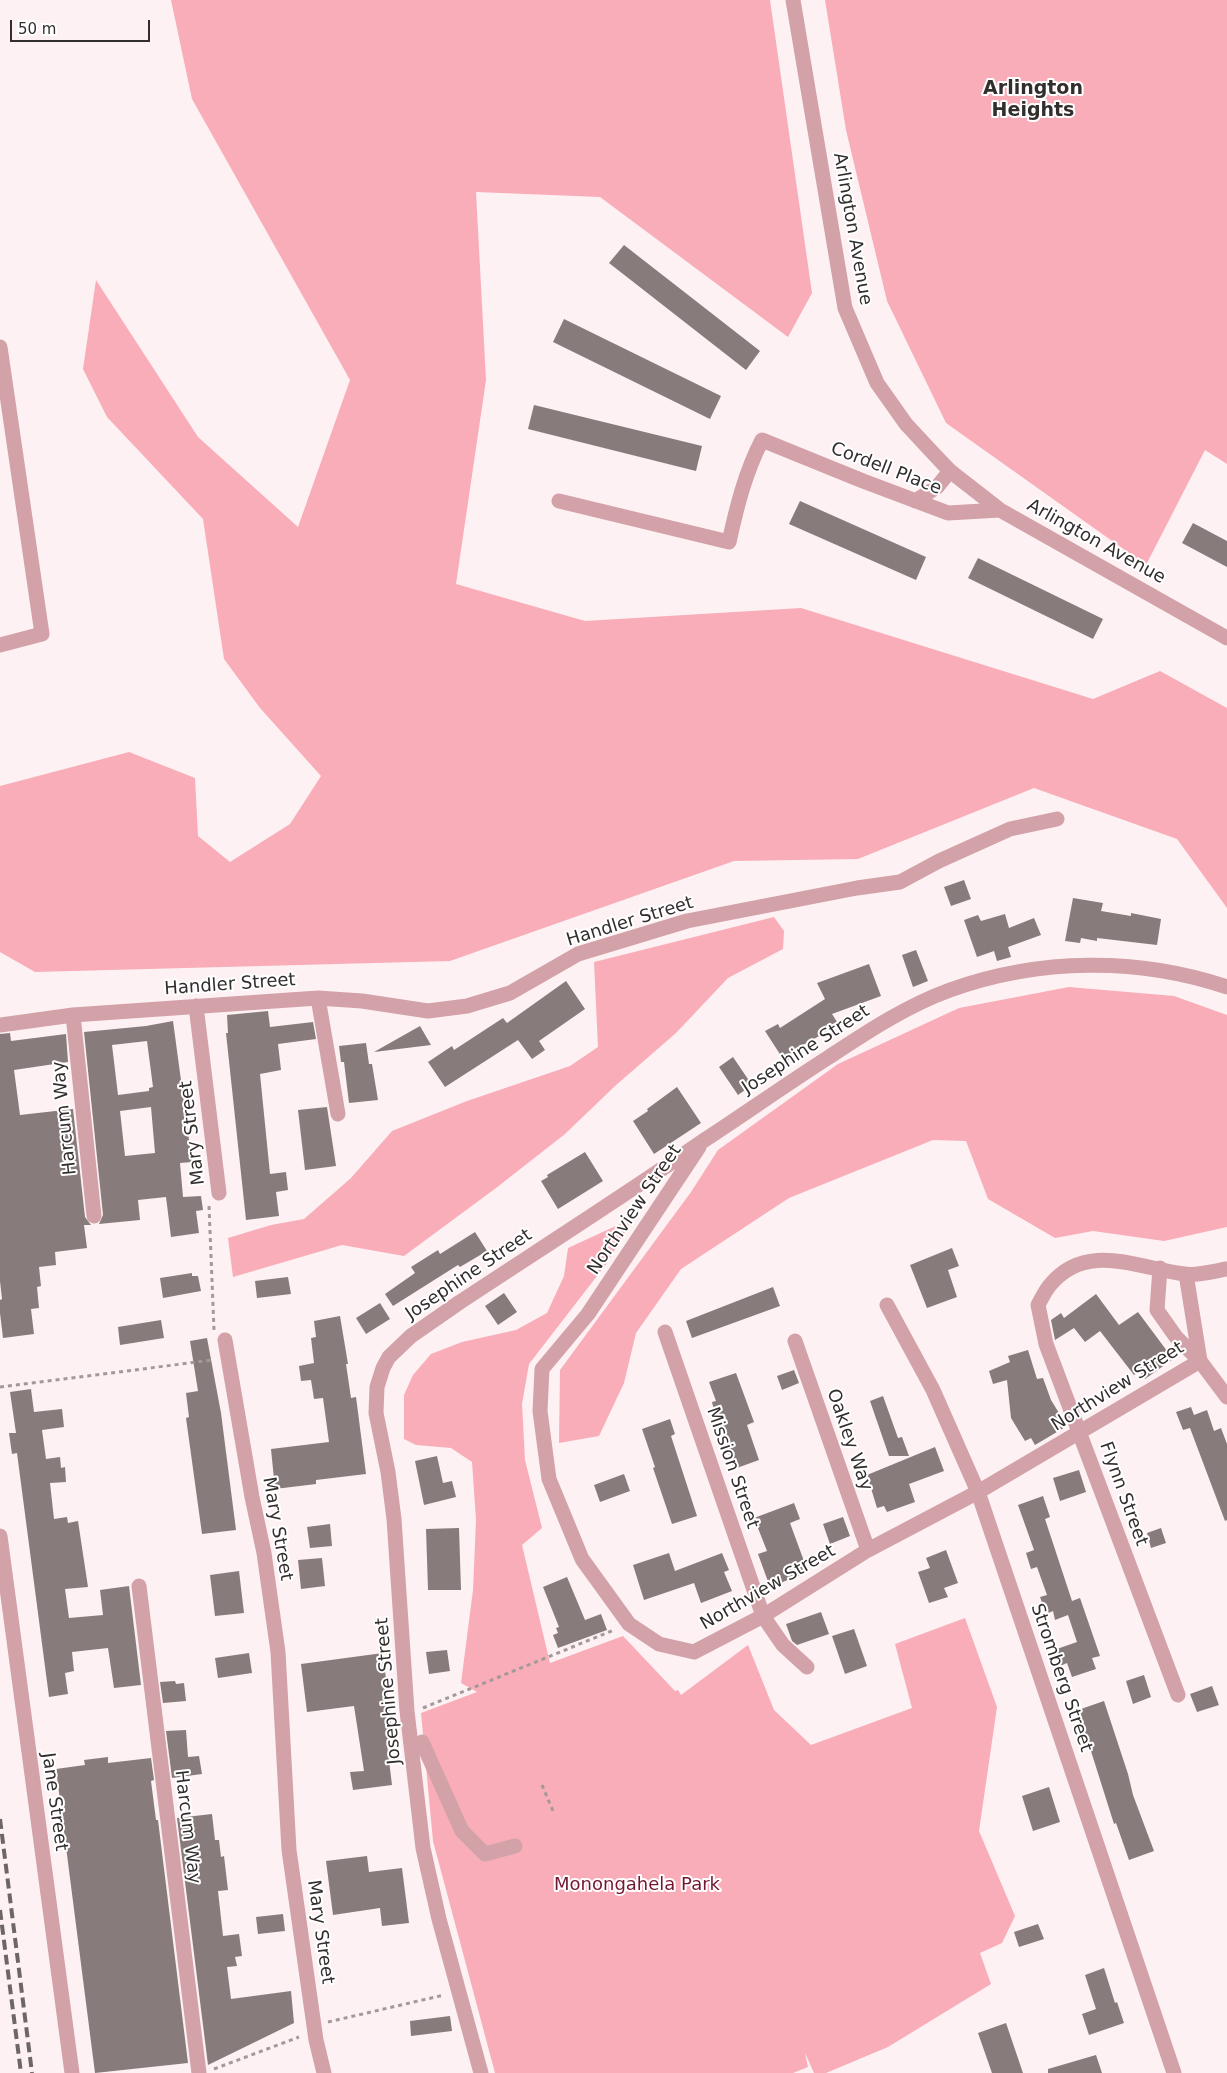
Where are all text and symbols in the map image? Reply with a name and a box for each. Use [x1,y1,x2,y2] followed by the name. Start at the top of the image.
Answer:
[12,10,152,42] scale bar
[18,20,56,38] text: 50 m
[983,78,1083,122] district label: Arlington Heights
[828,151,876,307] street label: Arlington Avenue
[828,438,944,500] street label: Cordell Place
[1023,495,1169,589] street label: Arlington Avenue
[564,892,696,952] street label: Handler Street
[164,970,296,1000] street label: Handler Street
[738,1001,874,1099] street label: Josephine Street
[48,1060,82,1176] street label: Harcum Way
[176,1080,210,1186] street label: Mary Street
[583,1141,687,1279] street label: Northview Street
[402,1225,536,1325] street label: Josephine Street
[1048,1338,1188,1436] street label: Northview Street
[821,1386,877,1494] street label: Oakley Way
[701,1404,763,1532] street label: Mission Street
[1094,1439,1152,1549] street label: Flynn Street
[257,1475,297,1583] street label: Mary Street
[697,1541,839,1635] street label: Northview Street
[1025,1601,1097,1755] street label: Stromberg Street
[372,1617,406,1765] street label: Josephine Street
[36,1751,72,1853] street label: Jane Street
[169,1769,205,1885] street label: Harcum Way
[554,1874,720,1896] park label: Monongahela Park
[302,1878,338,1986] street label: Mary Street

